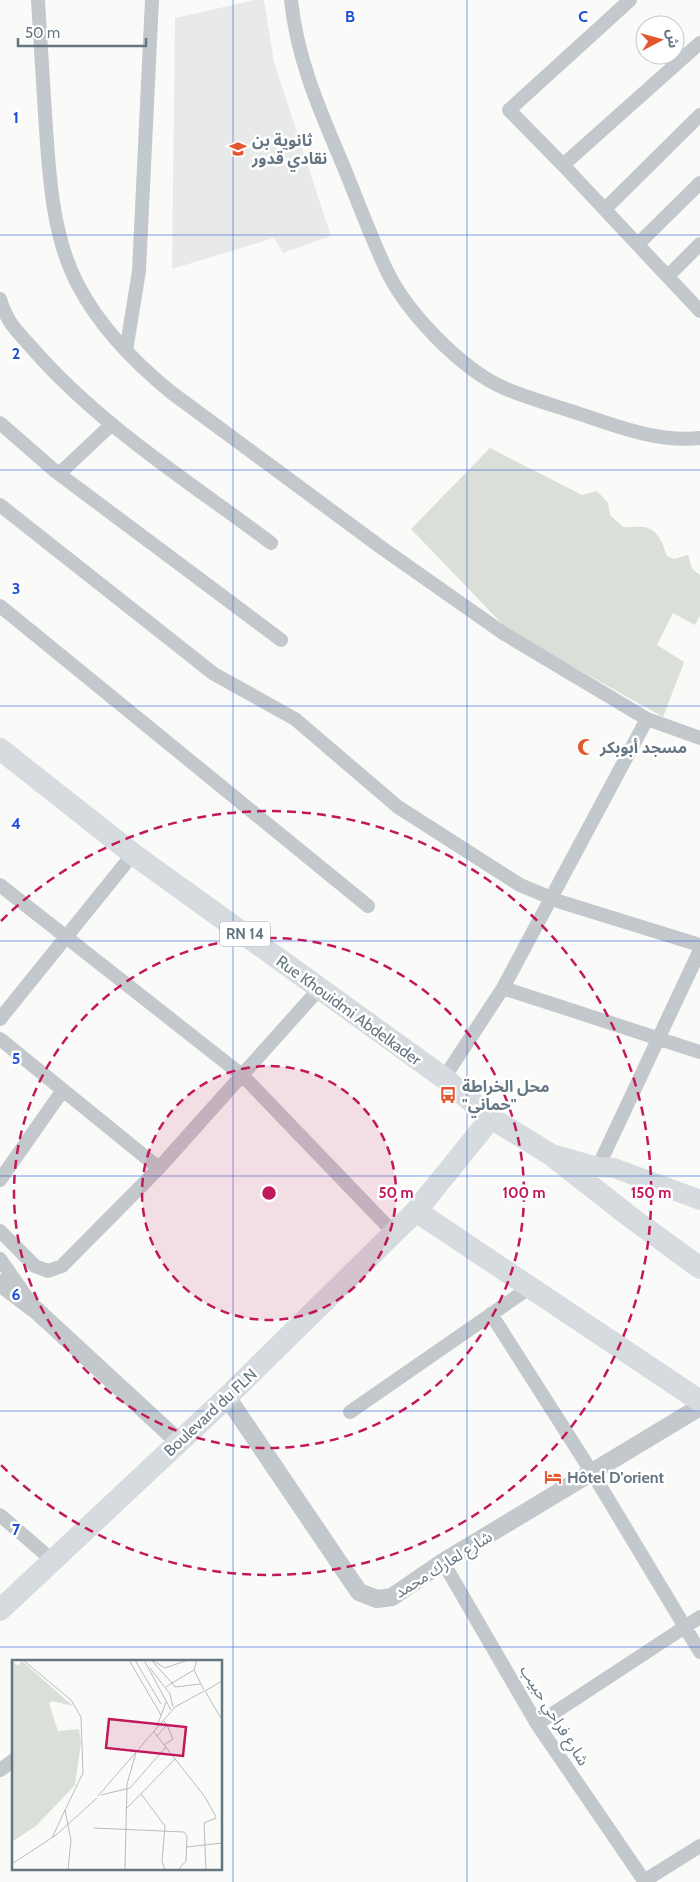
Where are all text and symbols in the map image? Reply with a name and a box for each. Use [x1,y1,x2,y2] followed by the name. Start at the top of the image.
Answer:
[345,7,355,26] text: B
[578,7,588,26] text: C
[18,15,145,47] scale bar
[635,15,685,65] north arrow
[25,24,60,42] text: 50 m
[663,28,683,49] text: ش
[13,108,19,127] text: 1
[251,131,327,172] place label: ثانوية بن نقادي قدور
[228,139,248,159] school or university icon: ثانوية بن نقادي قدور
[12,344,20,363] text: 2
[12,579,20,598] text: 3
[576,737,596,757] mosque icon: مسجد أبوبكر
[599,738,687,757] place label: مسجد أبوبكر
[11,814,21,833] text: 4
[220,922,270,946] road number: RN 14
[273,951,426,1070] street label: Rue Khouidmi Abdelkader
[12,1049,20,1068] text: 5
[462,1077,549,1118] place label: محل الخراطة "حماني"
[438,1085,458,1105] bus stop icon: محل الخراطة "حماني"
[260,1184,278,1202] centre of rings
[378,1184,414,1202] text: 50 m
[502,1184,546,1202] text: 100 m
[631,1184,671,1202] text: 150 m
[12,1285,21,1304] text: 6
[160,1365,261,1460] street label: Boulevard du FLN
[543,1467,563,1487] hotel icon: Hôtel D'orient
[567,1468,664,1487] place label: Hôtel D'orient
[12,1520,21,1539] text: 7
[391,1527,497,1605] street label: شارع لعارك محمد
[12,1660,222,1870] inset map
[514,1662,593,1771] street label: شارع فراحي حبيب

